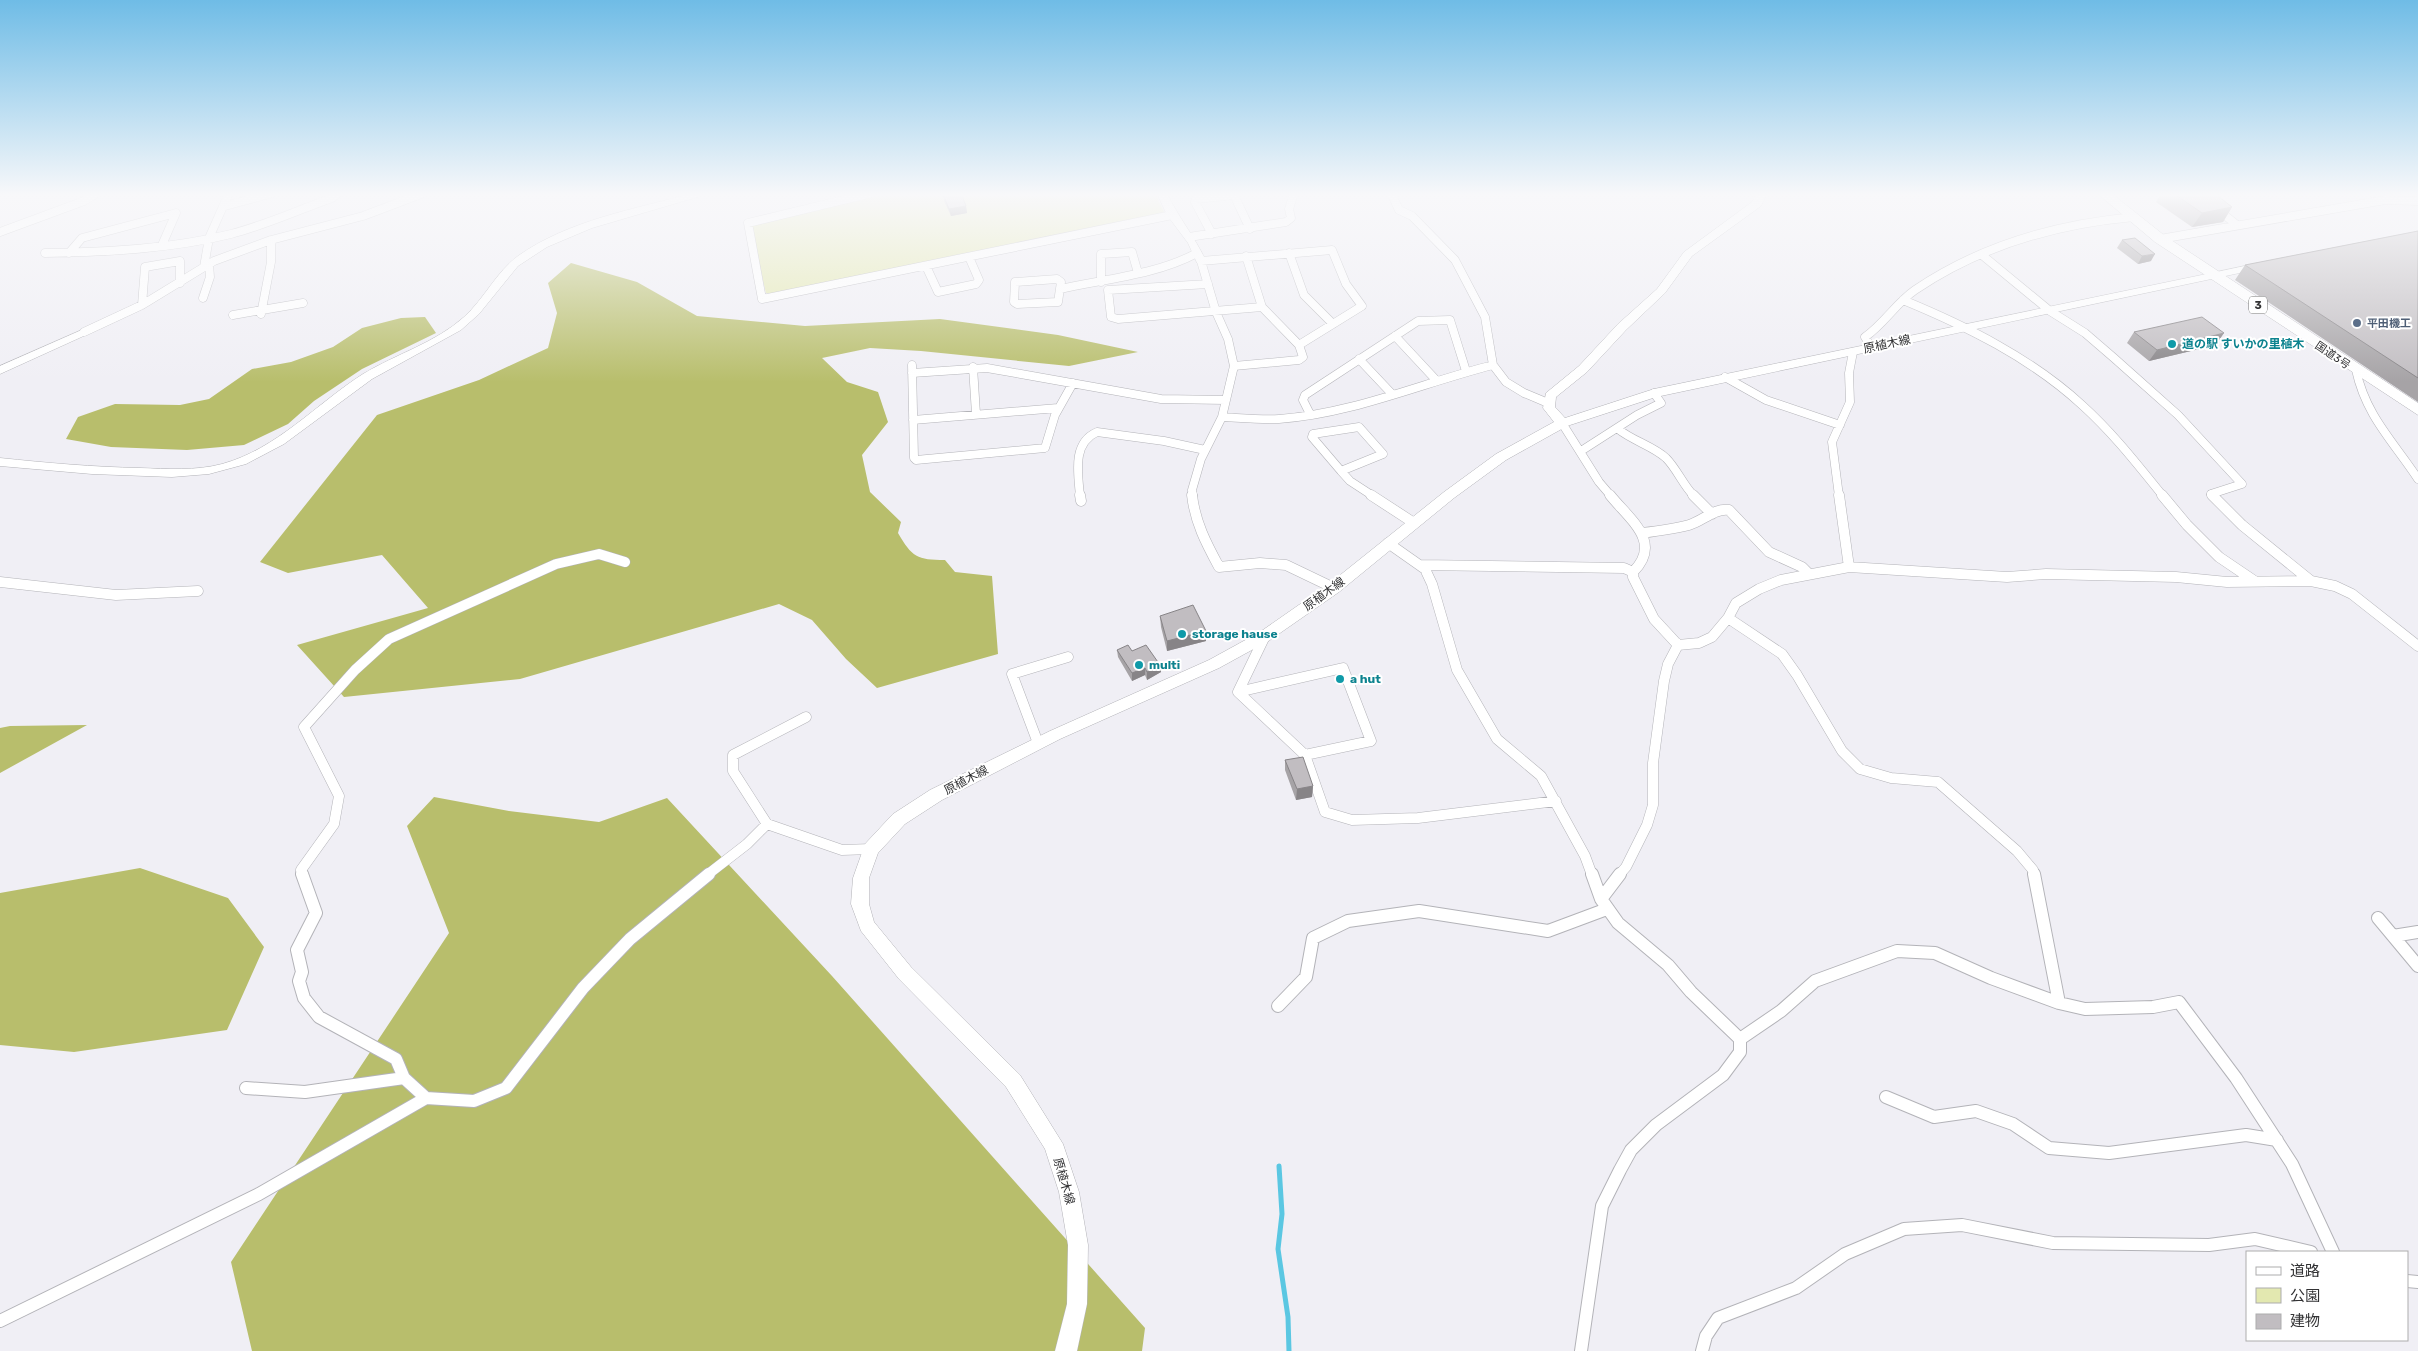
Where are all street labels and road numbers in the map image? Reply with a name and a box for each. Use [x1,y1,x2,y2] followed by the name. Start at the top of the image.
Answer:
[2249,296,2267,314] road number: 3
[1862,332,1912,356] street label: 原植木線
[2313,339,2353,372] street label: 国道3号
[1300,574,1348,614] street label: 原植木線
[942,763,990,797] street label: 原植木線
[1051,1156,1077,1206] street label: 原植木線

